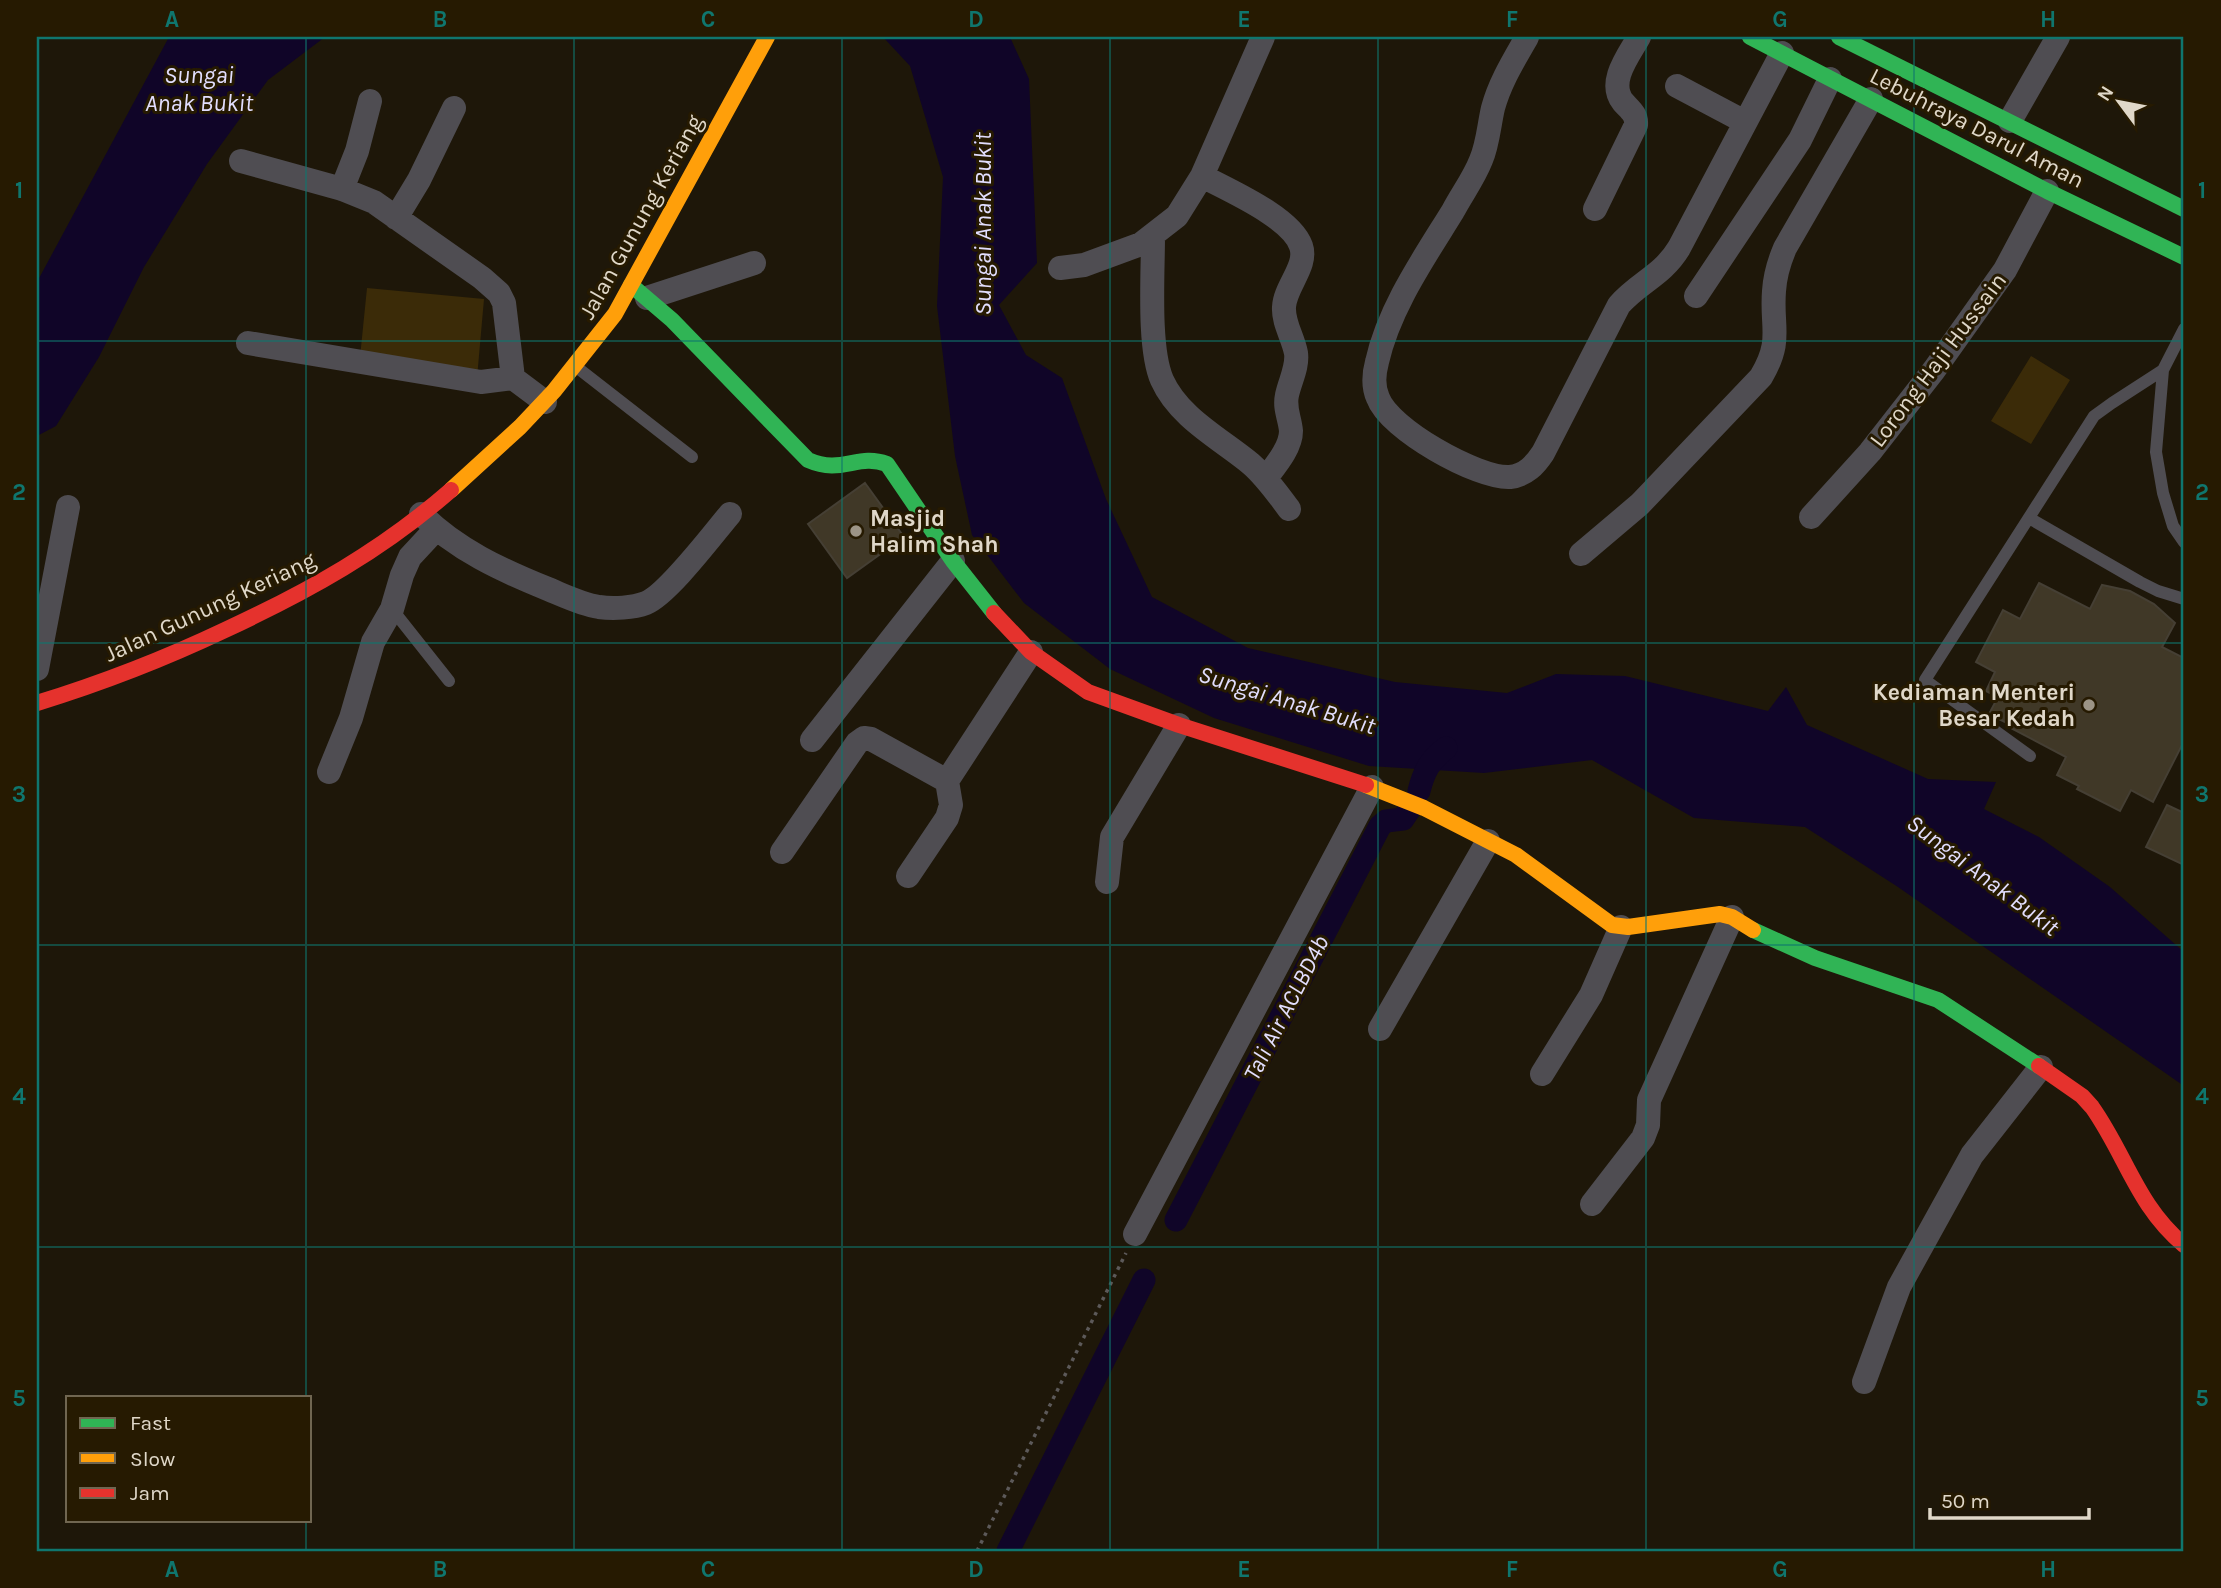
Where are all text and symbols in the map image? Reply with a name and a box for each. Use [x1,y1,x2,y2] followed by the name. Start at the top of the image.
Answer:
[165,6,179,33] text: A
[433,6,447,33] text: B
[701,6,715,33] text: C
[968,6,984,33] text: D
[1237,6,1251,33] text: E
[1506,6,1518,33] text: F
[1772,6,1788,33] text: G
[2040,6,2056,33] text: H
[145,61,254,117] water label: Sungai Anak Bukit
[1865,62,2089,194] street label: Lebuhraya Darul Aman
[2084,66,2154,136] north arrow
[2092,82,2118,105] text: N
[574,110,709,324] street label: Jalan Gunung Keriang
[969,132,997,316] water label: Sungai Anak Bukit
[15,177,23,204] text: 1
[2198,177,2206,204] text: 1
[1864,268,2012,452] street label: Lorong Haji Hussain
[12,479,26,506] text: 2
[2195,479,2209,506] text: 2
[870,505,999,558] place label: Masjid Halim Shah
[848,523,864,539] marker: Masjid Halim Shah
[100,546,320,668] street label: Jalan Gunung Keriang
[1195,660,1380,740] water label: Sungai Anak Bukit
[1873,679,2075,732] place label: Kediaman Menteri Besar Kedah
[2081,697,2097,713] marker: Kediaman Menteri Besar Kedah
[12,781,26,808] text: 3
[2195,781,2209,808] text: 3
[1901,809,2065,942] water label: Sungai Anak Bukit
[1237,930,1335,1085] water label: Tali Air ACLBD4b
[12,1083,26,1110] text: 4
[2195,1083,2209,1110] text: 4
[12,1385,26,1412] text: 5
[2195,1385,2209,1412] text: 5
[66,1396,312,1522] legend
[130,1411,171,1435] text: Fast
[130,1447,175,1471] text: Slow
[1930,1476,2090,1520] scale bar
[130,1481,170,1505] text: Jam
[1941,1489,1990,1513] text: 50 m
[165,1556,179,1583] text: A
[433,1556,447,1583] text: B
[701,1556,715,1583] text: C
[968,1556,984,1583] text: D
[1237,1556,1251,1583] text: E
[1506,1556,1518,1583] text: F
[1772,1556,1788,1583] text: G
[2040,1556,2056,1583] text: H

